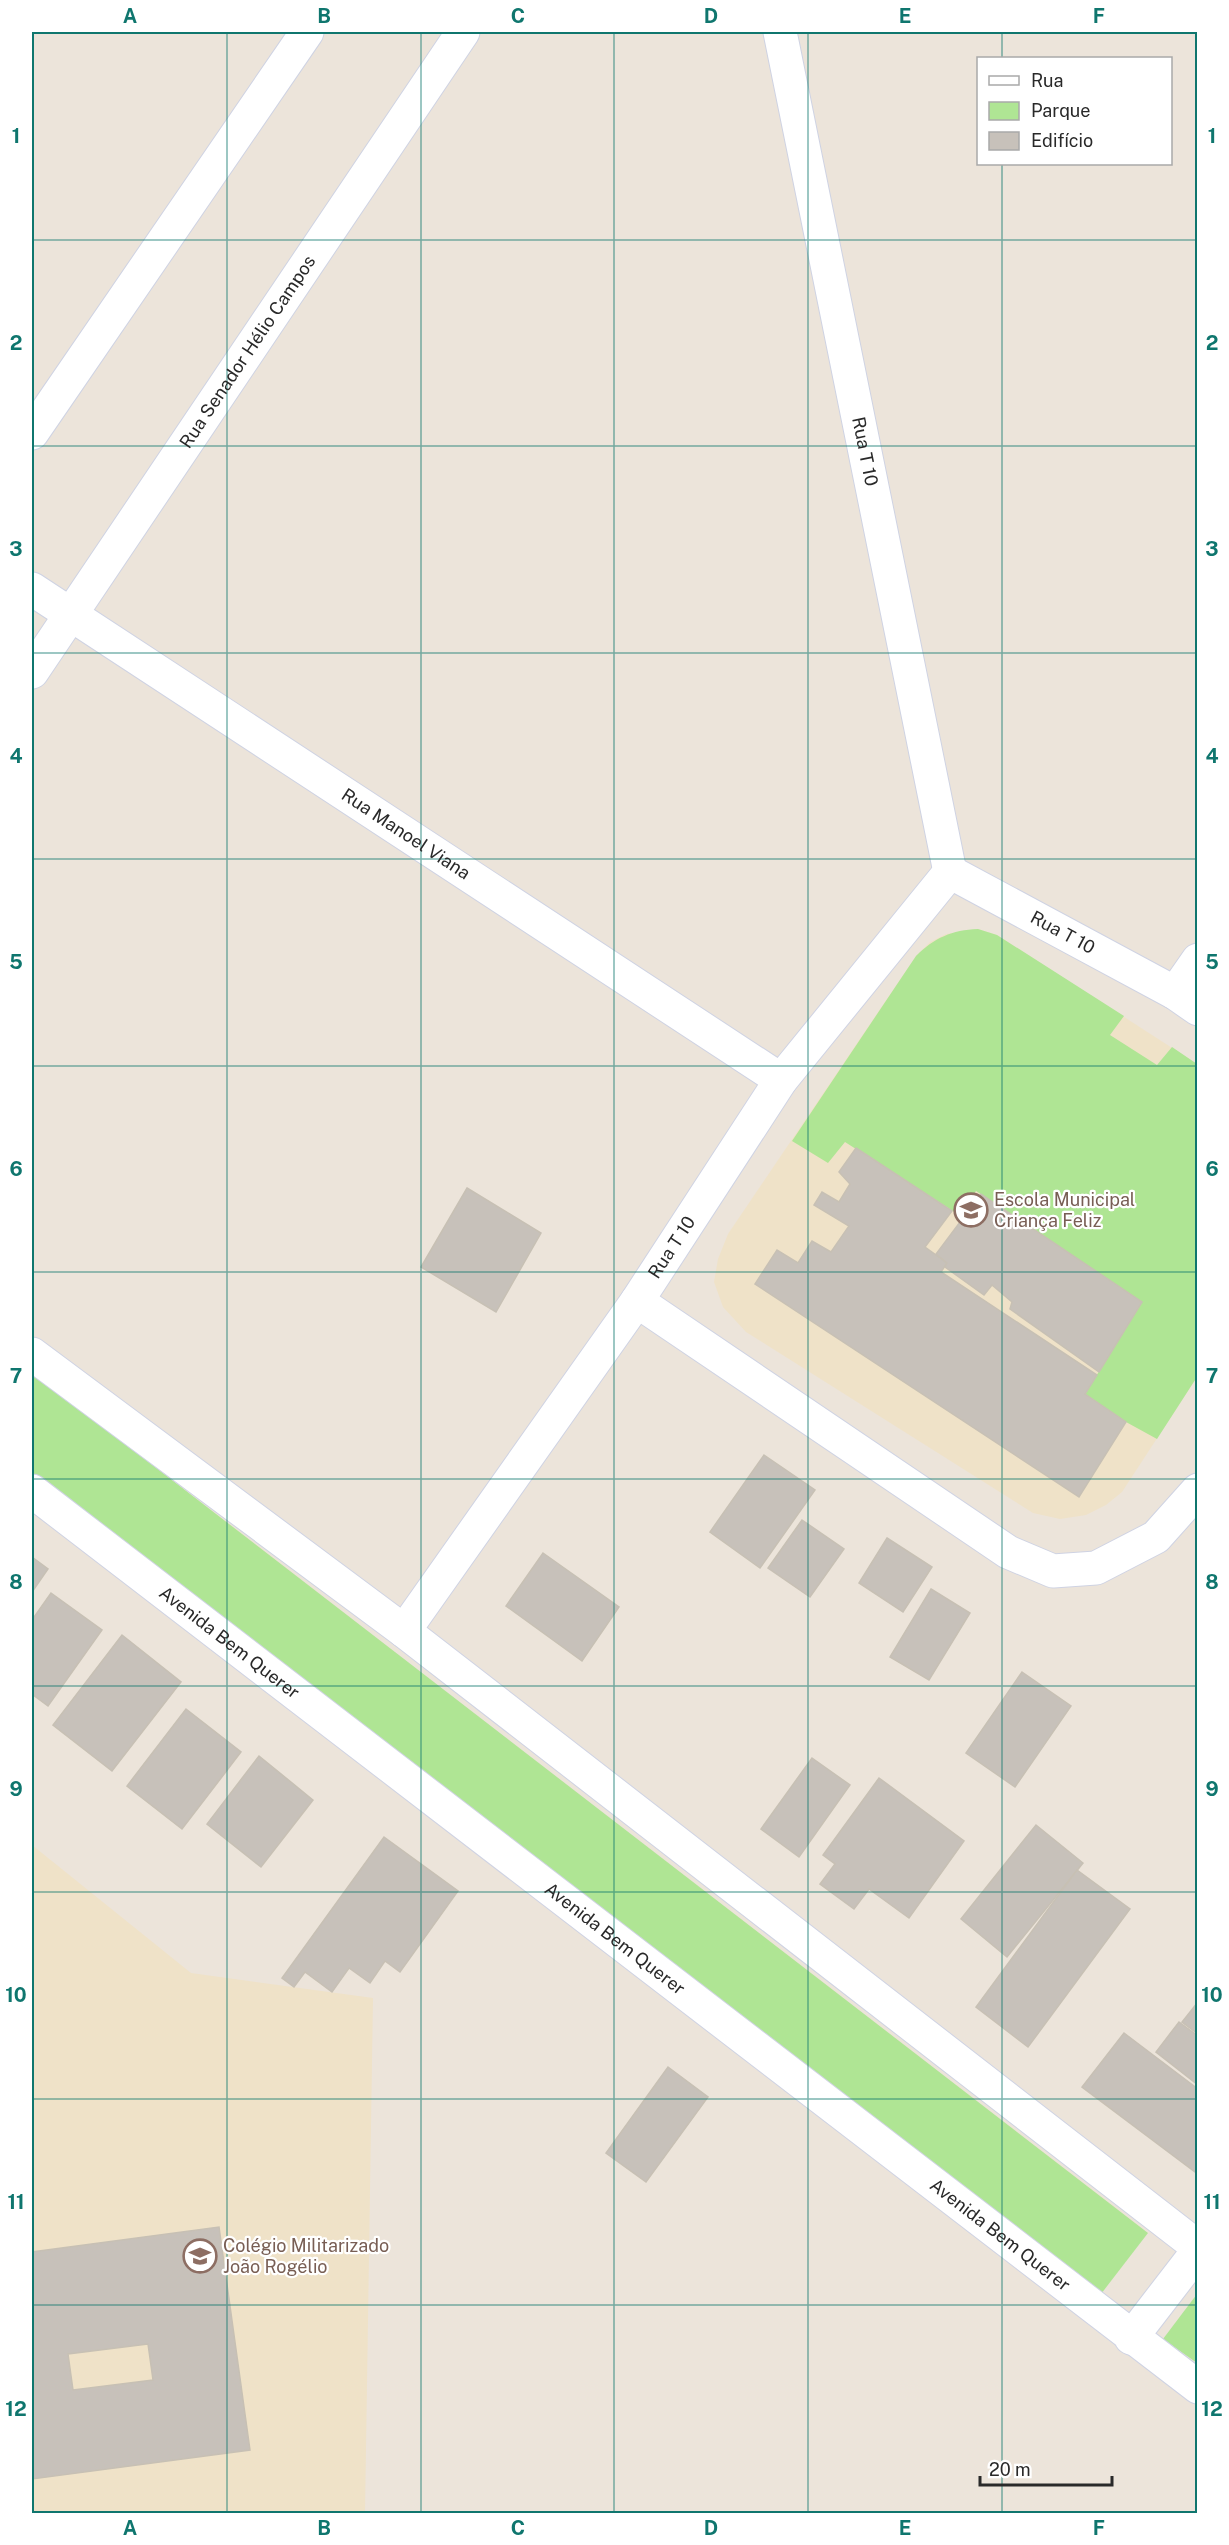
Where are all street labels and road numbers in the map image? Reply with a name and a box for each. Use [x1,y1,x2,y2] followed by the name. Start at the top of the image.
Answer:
[175,251,320,452] street label: Rua Senador Hélio Campos
[848,415,883,488] street label: Rua T 10
[338,784,474,883] street label: Rua Manoel Viana
[1027,906,1099,958] street label: Rua T 10
[644,1212,700,1282] street label: Rua T 10
[155,1582,304,1703] street label: Avenida Bem Querer
[541,1878,689,1999] street label: Avenida Bem Querer
[926,2174,1075,2295] street label: Avenida Bem Querer

